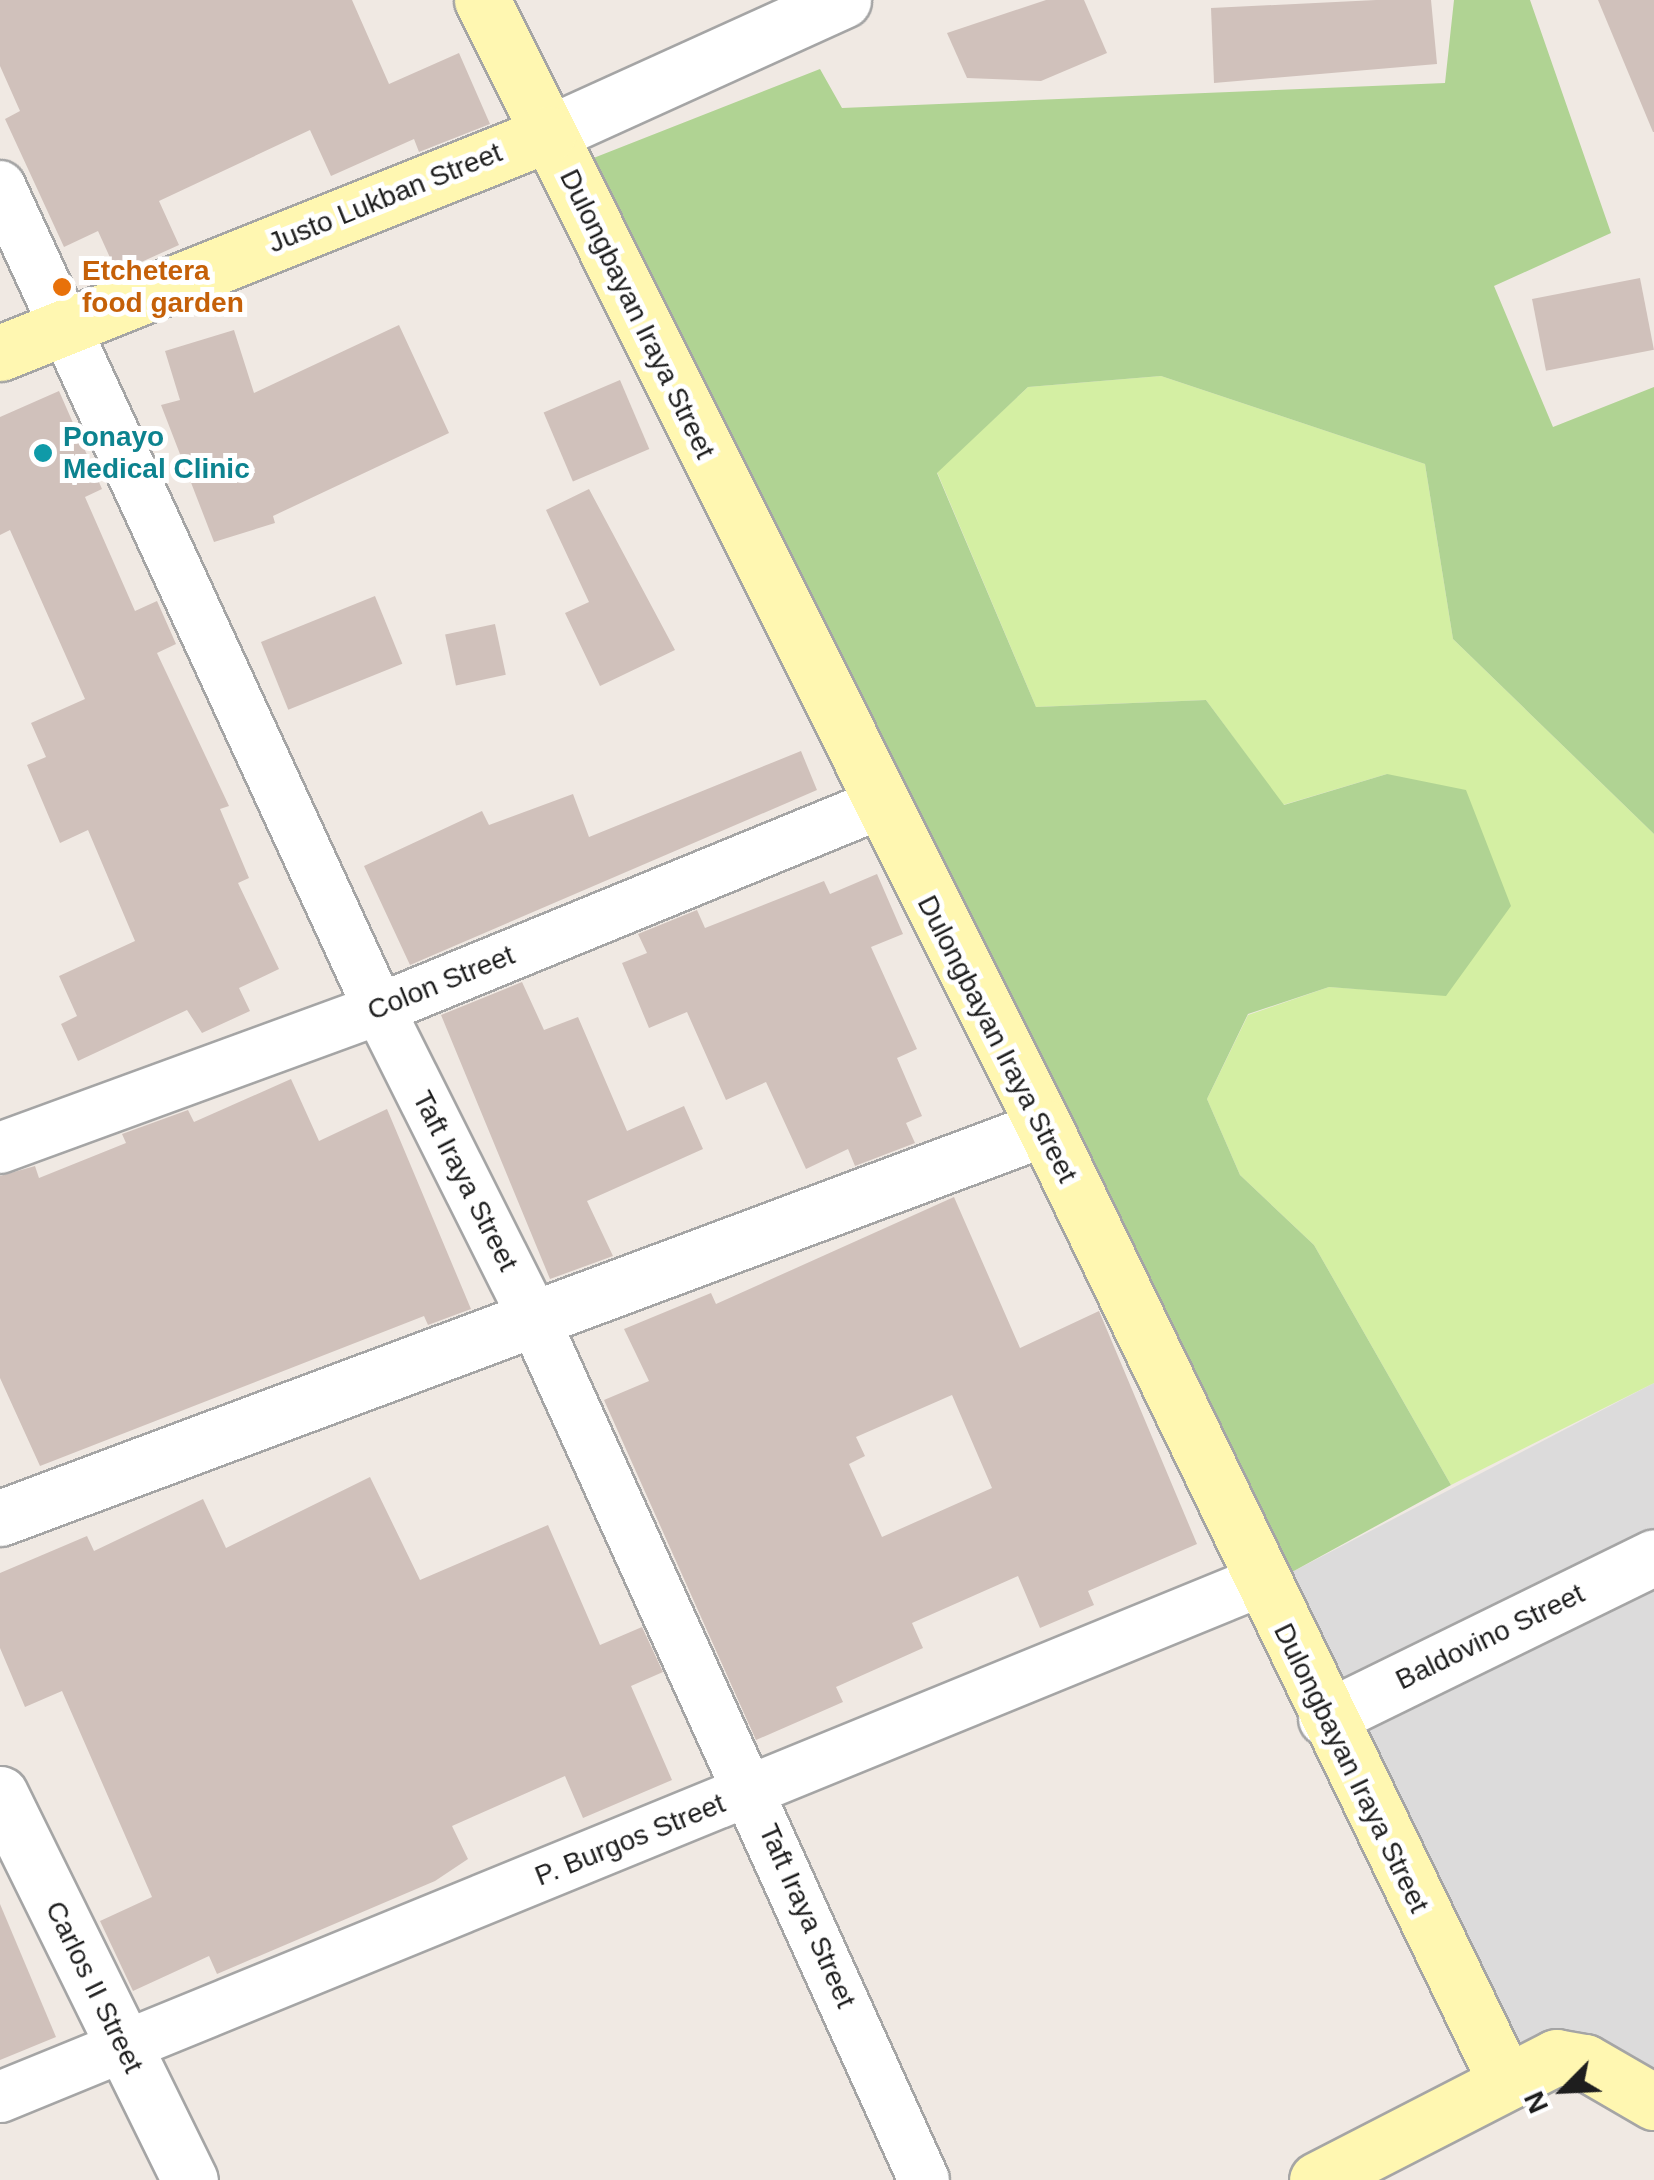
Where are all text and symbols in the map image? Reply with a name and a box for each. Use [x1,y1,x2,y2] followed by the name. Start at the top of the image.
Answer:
[263,136,507,260] street label: Justo Lukban Street
[552,164,722,464] street label: Dulongbayan Iraya Street
[82,254,244,320] place label: Etchetera food garden
[51,276,73,298] marker: Etchetera food garden
[63,420,250,486] place label: Ponayo Medical Clinic
[32,442,54,464] marker: Ponayo Medical Clinic
[910,890,1084,1188] street label: Dulongbayan Iraya Street
[363,938,519,1028] street label: Colon Street
[405,1085,525,1277] street label: Taft Iraya Street
[1390,1577,1590,1697] street label: Baldovino Street
[1266,1618,1436,1918] street label: Dulongbayan Iraya Street
[530,1787,730,1893] street label: P. Burgos Street
[751,1819,863,2013] street label: Taft Iraya Street
[38,1896,150,2078] street label: Carlos II Street
[1514,2040,1614,2140] north arrow
[1518,2087,1554,2118] text: N

